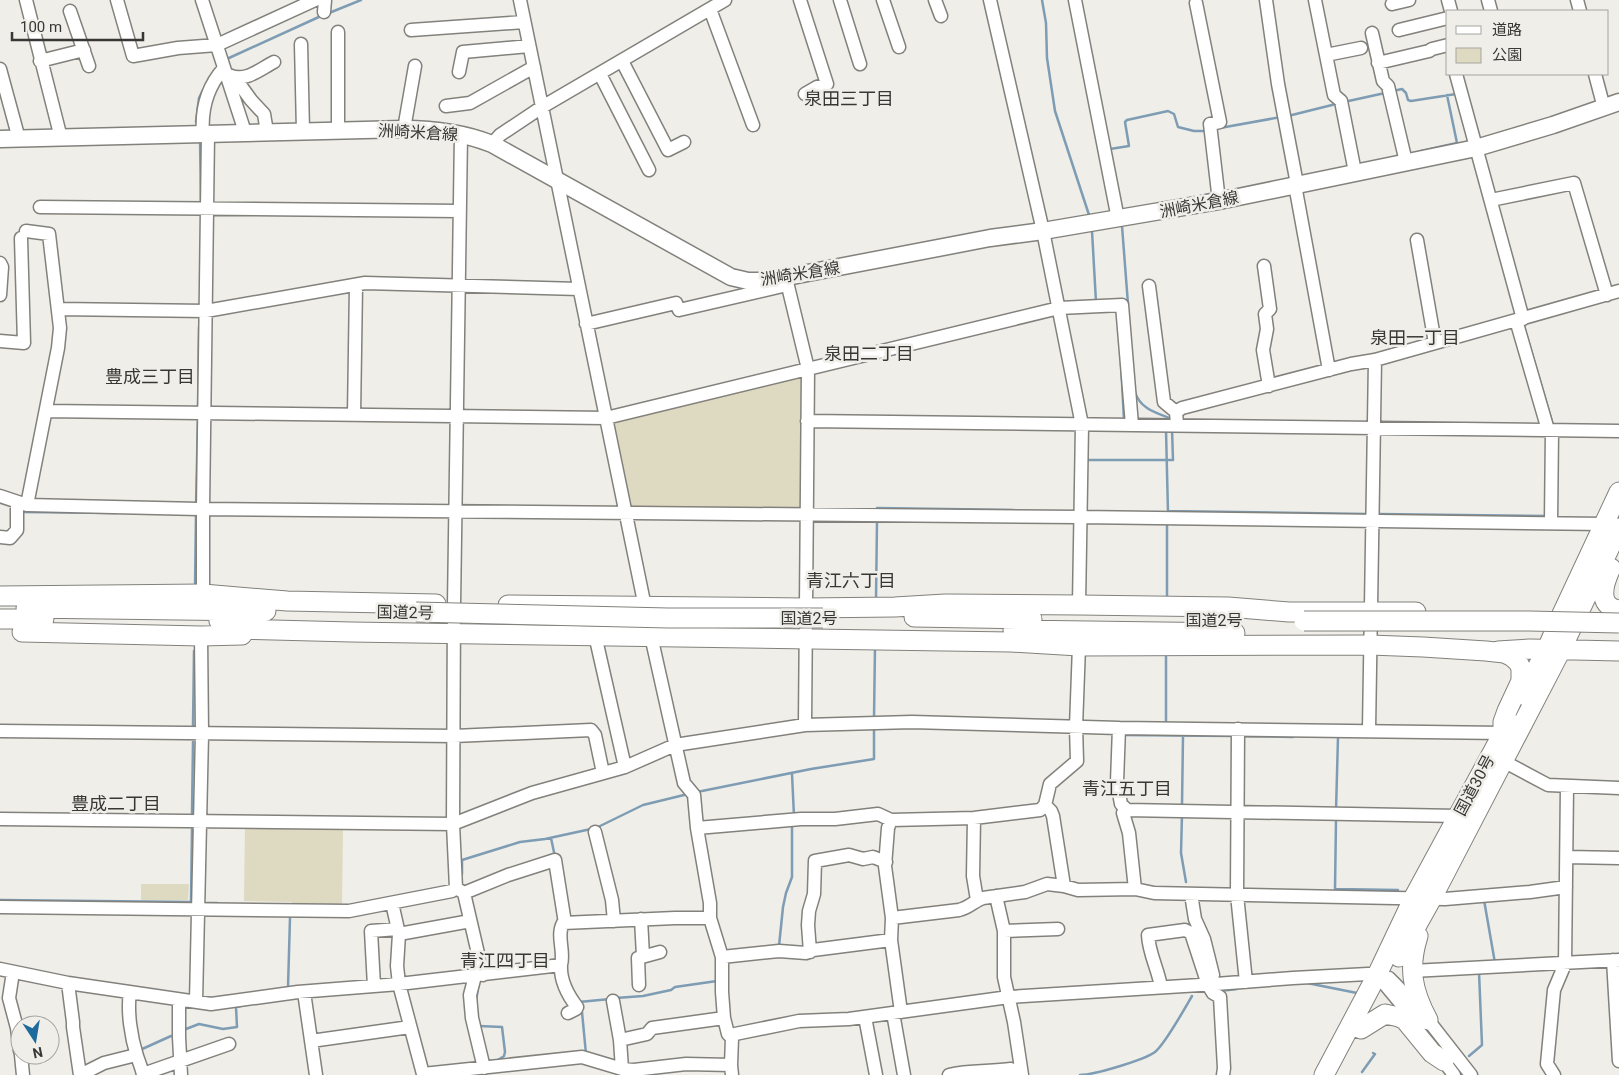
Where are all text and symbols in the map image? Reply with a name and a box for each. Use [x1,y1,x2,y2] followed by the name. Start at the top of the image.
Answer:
[12,10,144,42] scale bar
[1446,10,1609,75] legend
[20,18,62,36] text: 100 m
[1492,21,1522,39] text: 道路
[1492,46,1522,64] text: 公園
[804,88,894,109] district label: 泉田三丁目
[378,121,458,144] street label: 洲崎米倉線
[1158,188,1240,221] street label: 洲崎米倉線
[759,258,841,289] street label: 洲崎米倉線
[1370,327,1460,348] district label: 泉田一丁目
[824,343,914,364] district label: 泉田二丁目
[105,366,195,387] district label: 豊成三丁目
[806,570,896,591] district label: 青江六丁目
[376,603,434,622] street label: 国道2号
[781,609,838,628] street label: 国道2号
[1186,611,1243,630] street label: 国道2号
[1451,752,1498,819] street label: 国道30号
[1082,778,1172,799] district label: 青江五丁目
[71,793,161,814] district label: 豊成二丁目
[460,950,550,971] district label: 青江四丁目
[10,1015,60,1065] north arrow
[31,1044,44,1062] text: N

